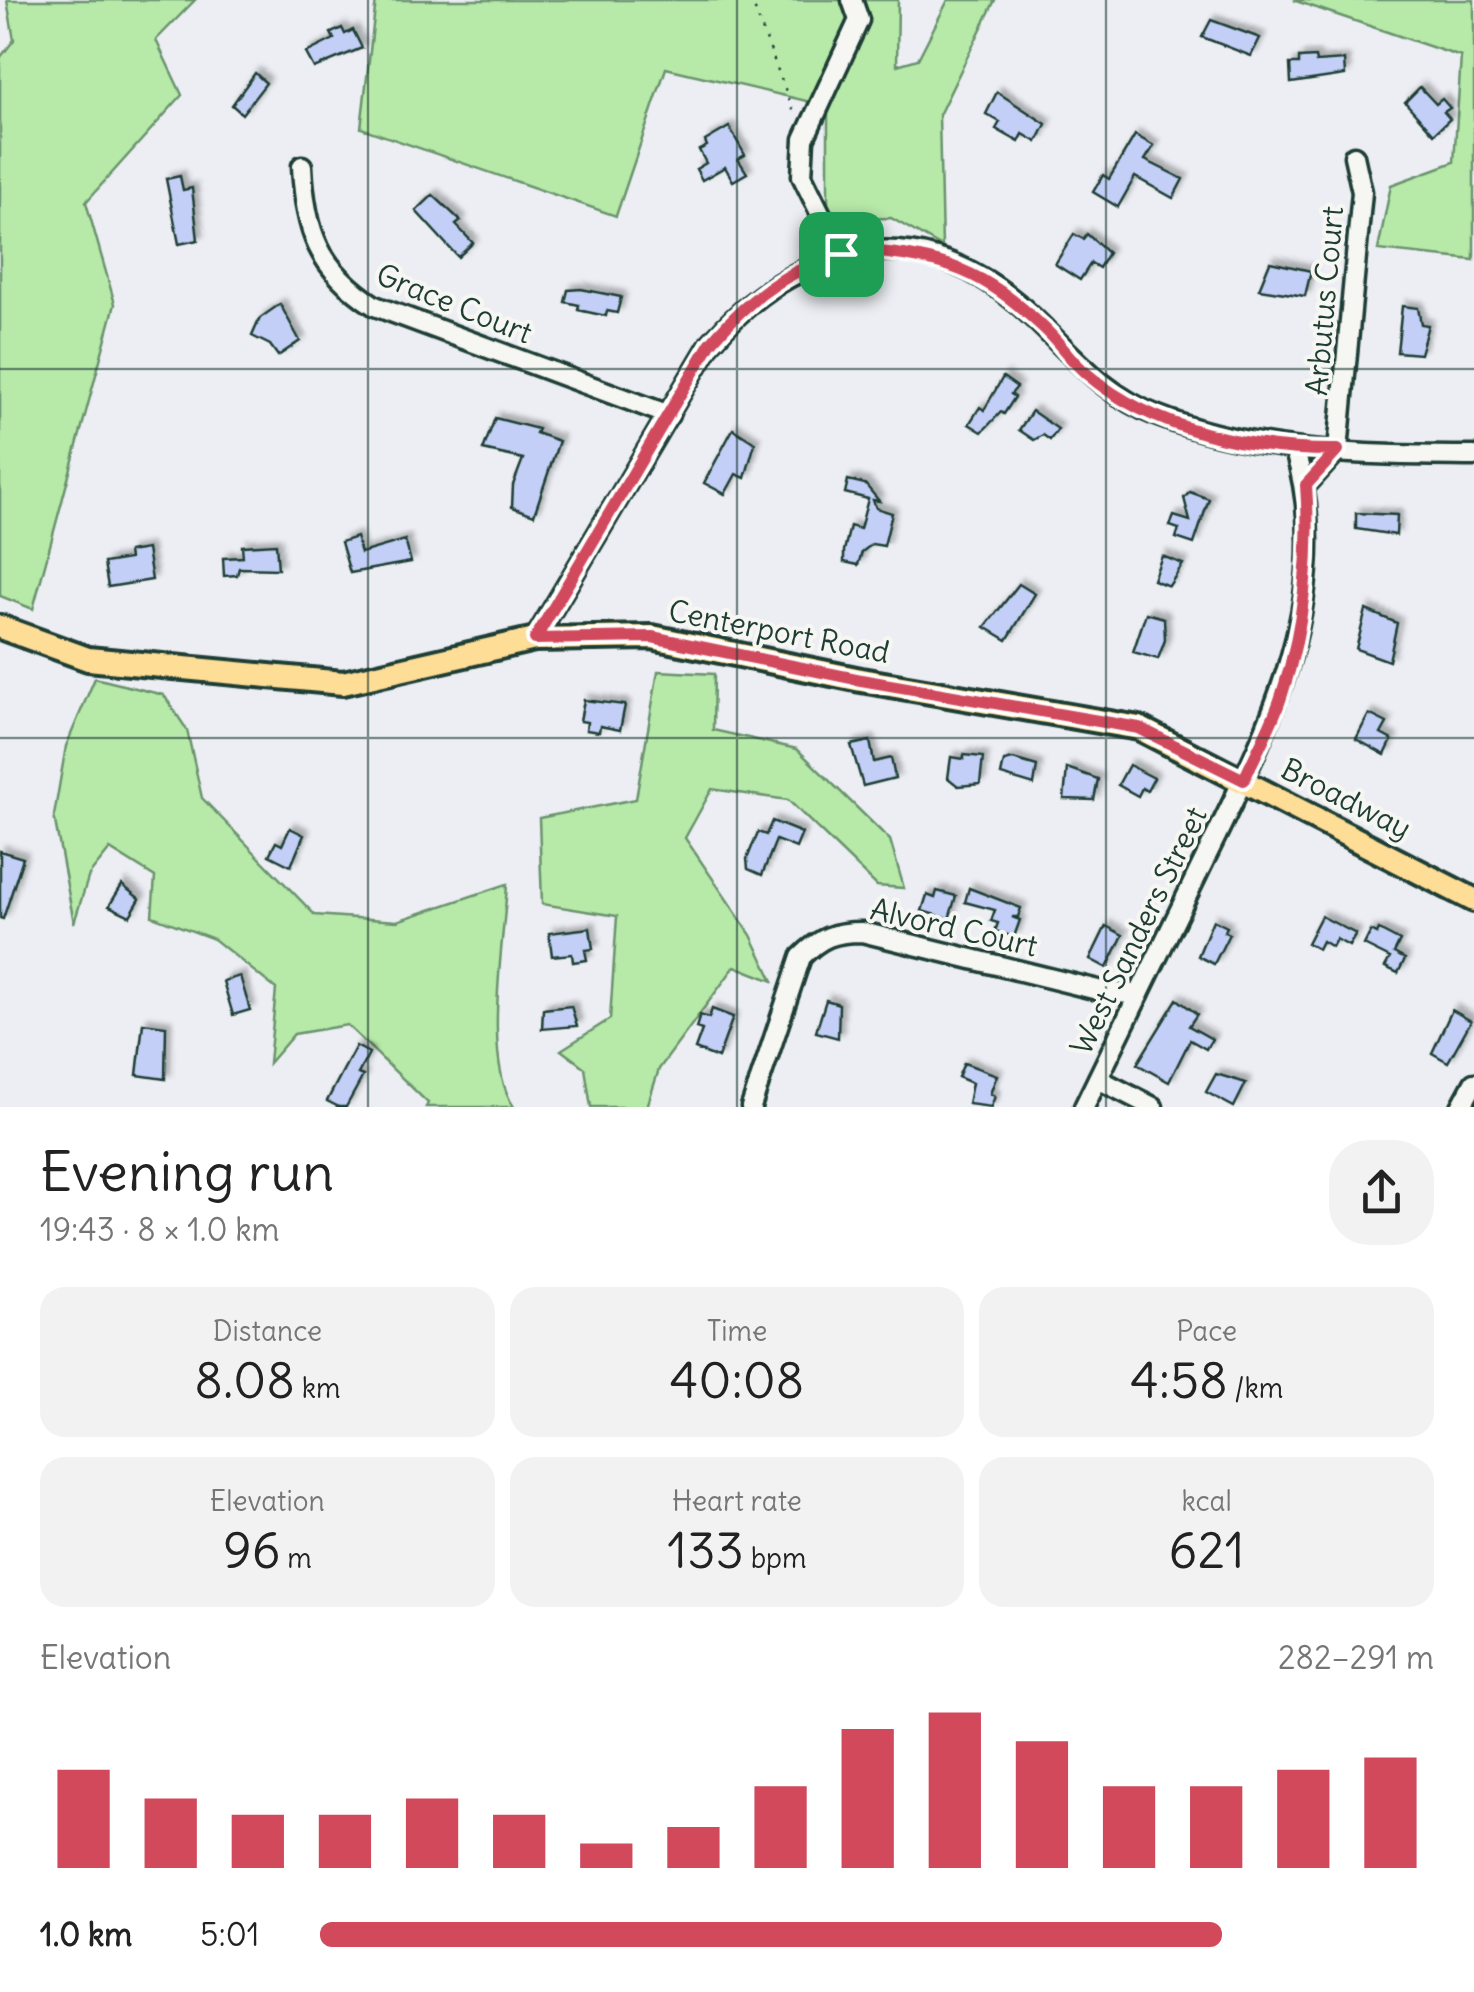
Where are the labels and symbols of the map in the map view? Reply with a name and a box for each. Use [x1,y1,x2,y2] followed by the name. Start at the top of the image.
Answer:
[1297,205,1351,397] street label: Arbutus Court
[799,212,884,297] pin
[371,255,538,352] street label: Grace Court
[666,591,893,671] street label: Centerport Road
[1275,749,1418,847] street label: Broadway
[1062,800,1215,1061] street label: West Sanders Street
[867,889,1041,965] street label: Alvord Court

